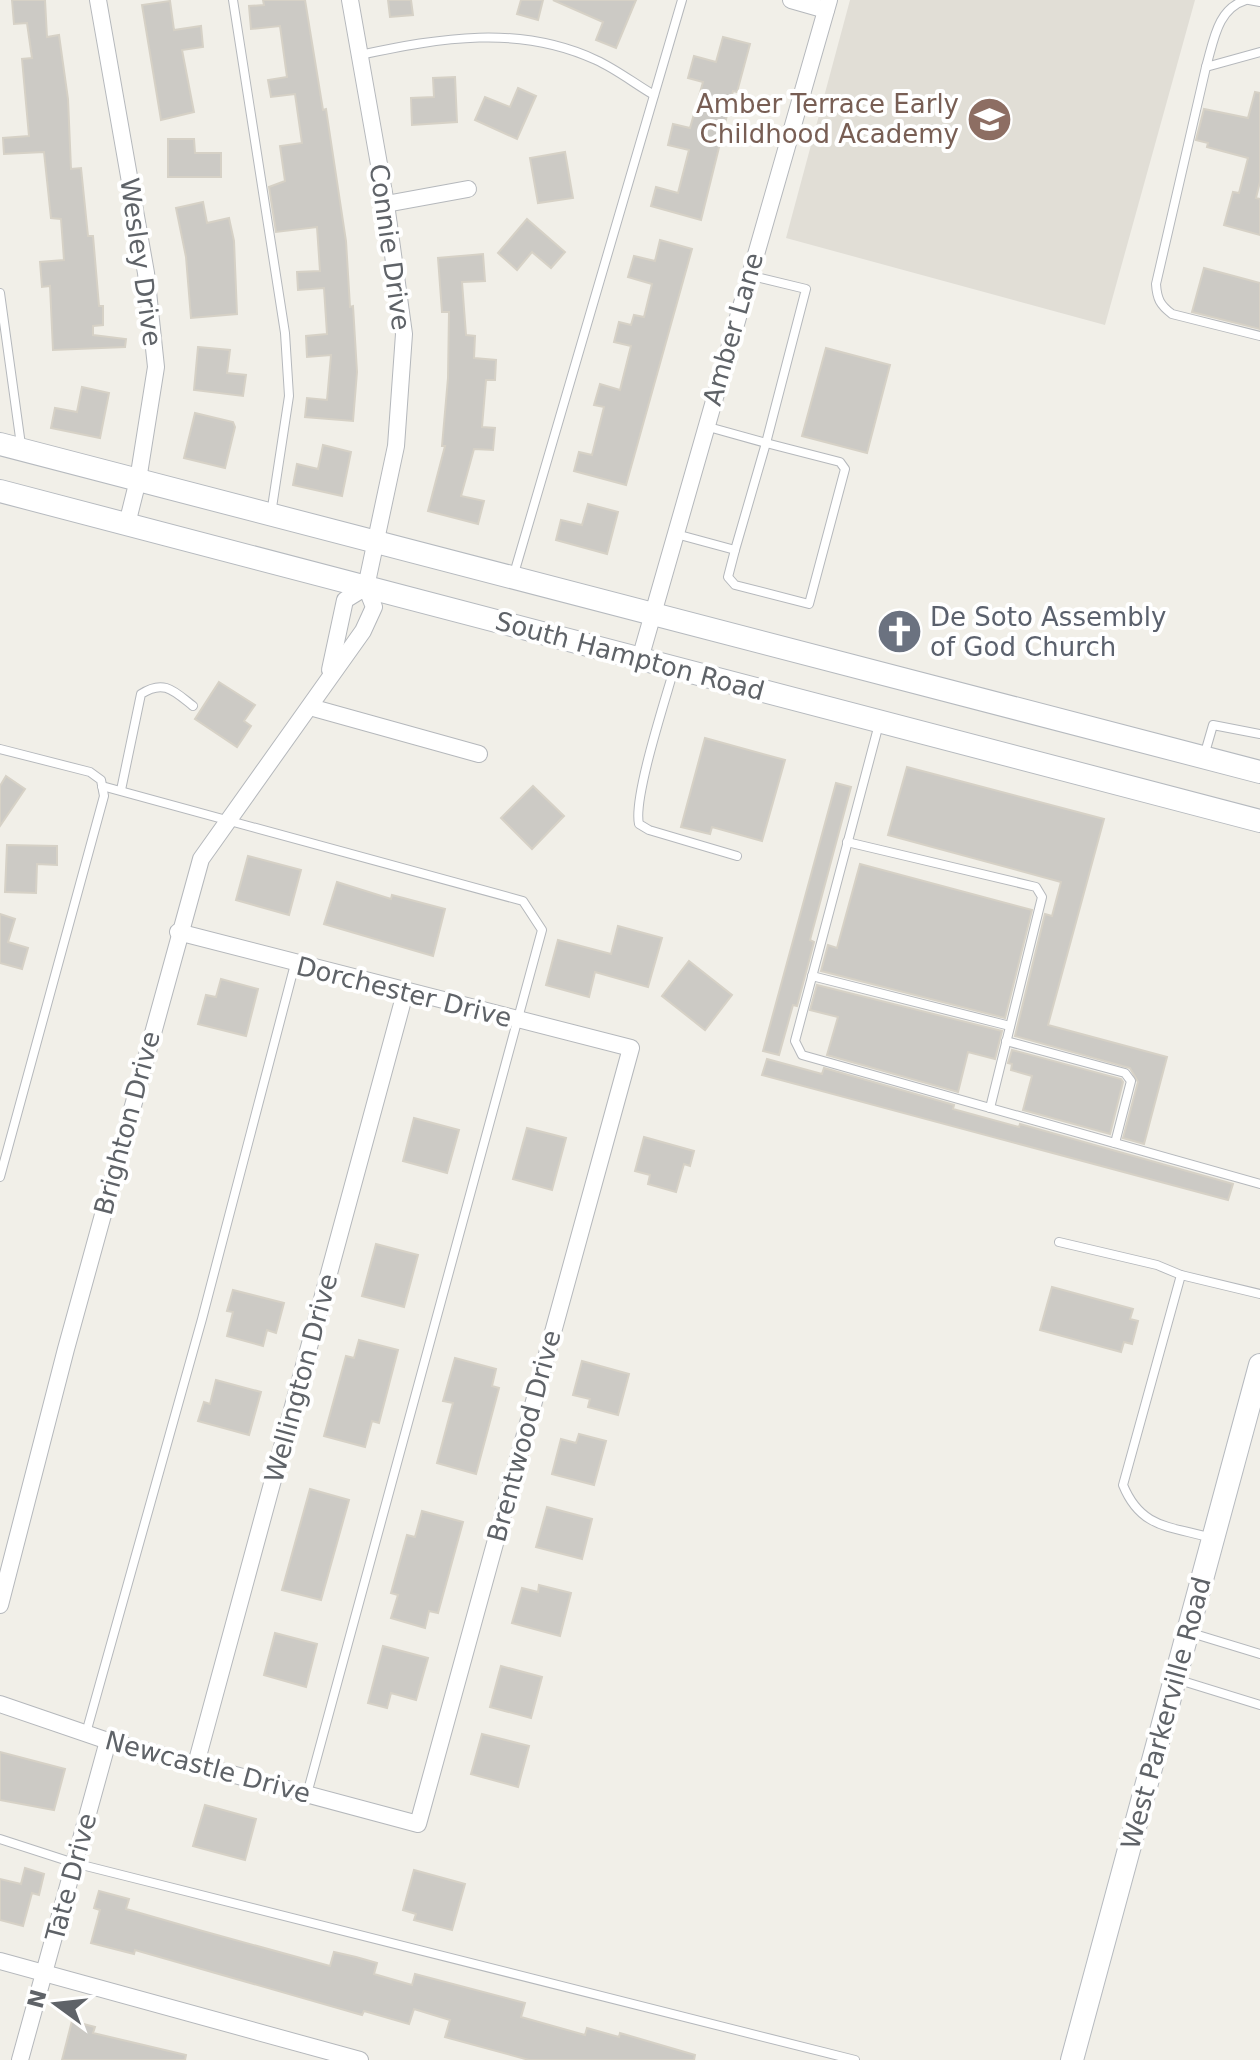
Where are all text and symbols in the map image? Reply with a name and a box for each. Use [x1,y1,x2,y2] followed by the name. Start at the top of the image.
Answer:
[696,89,959,149] place label: Amber Terrace Early Childhood Academy
[966,95,1014,143] school or university icon: Amber Terrace Early Childhood Academy
[363,162,417,332] street label: Connie Drive
[114,176,168,348] street label: Wesley Drive
[697,249,769,409] street label: Amber Lane
[930,602,1166,662] place label: De Soto Assembly of God Church
[492,606,768,706] street label: South Hampton Road
[875,608,923,656] church icon: De Soto Assembly of God Church
[293,951,515,1033] street label: Dorchester Drive
[88,1028,166,1218] street label: Brighton Drive
[259,1270,343,1486] street label: Wellington Drive
[481,1327,567,1545] street label: Brentwood Drive
[1115,1574,1217,1852] street label: West Parkerville Road
[102,1725,314,1809] street label: Newcastle Drive
[39,1810,102,1945] street label: Tate Drive
[16,1964,96,2044] north arrow
[23,1987,52,2011] text: N

